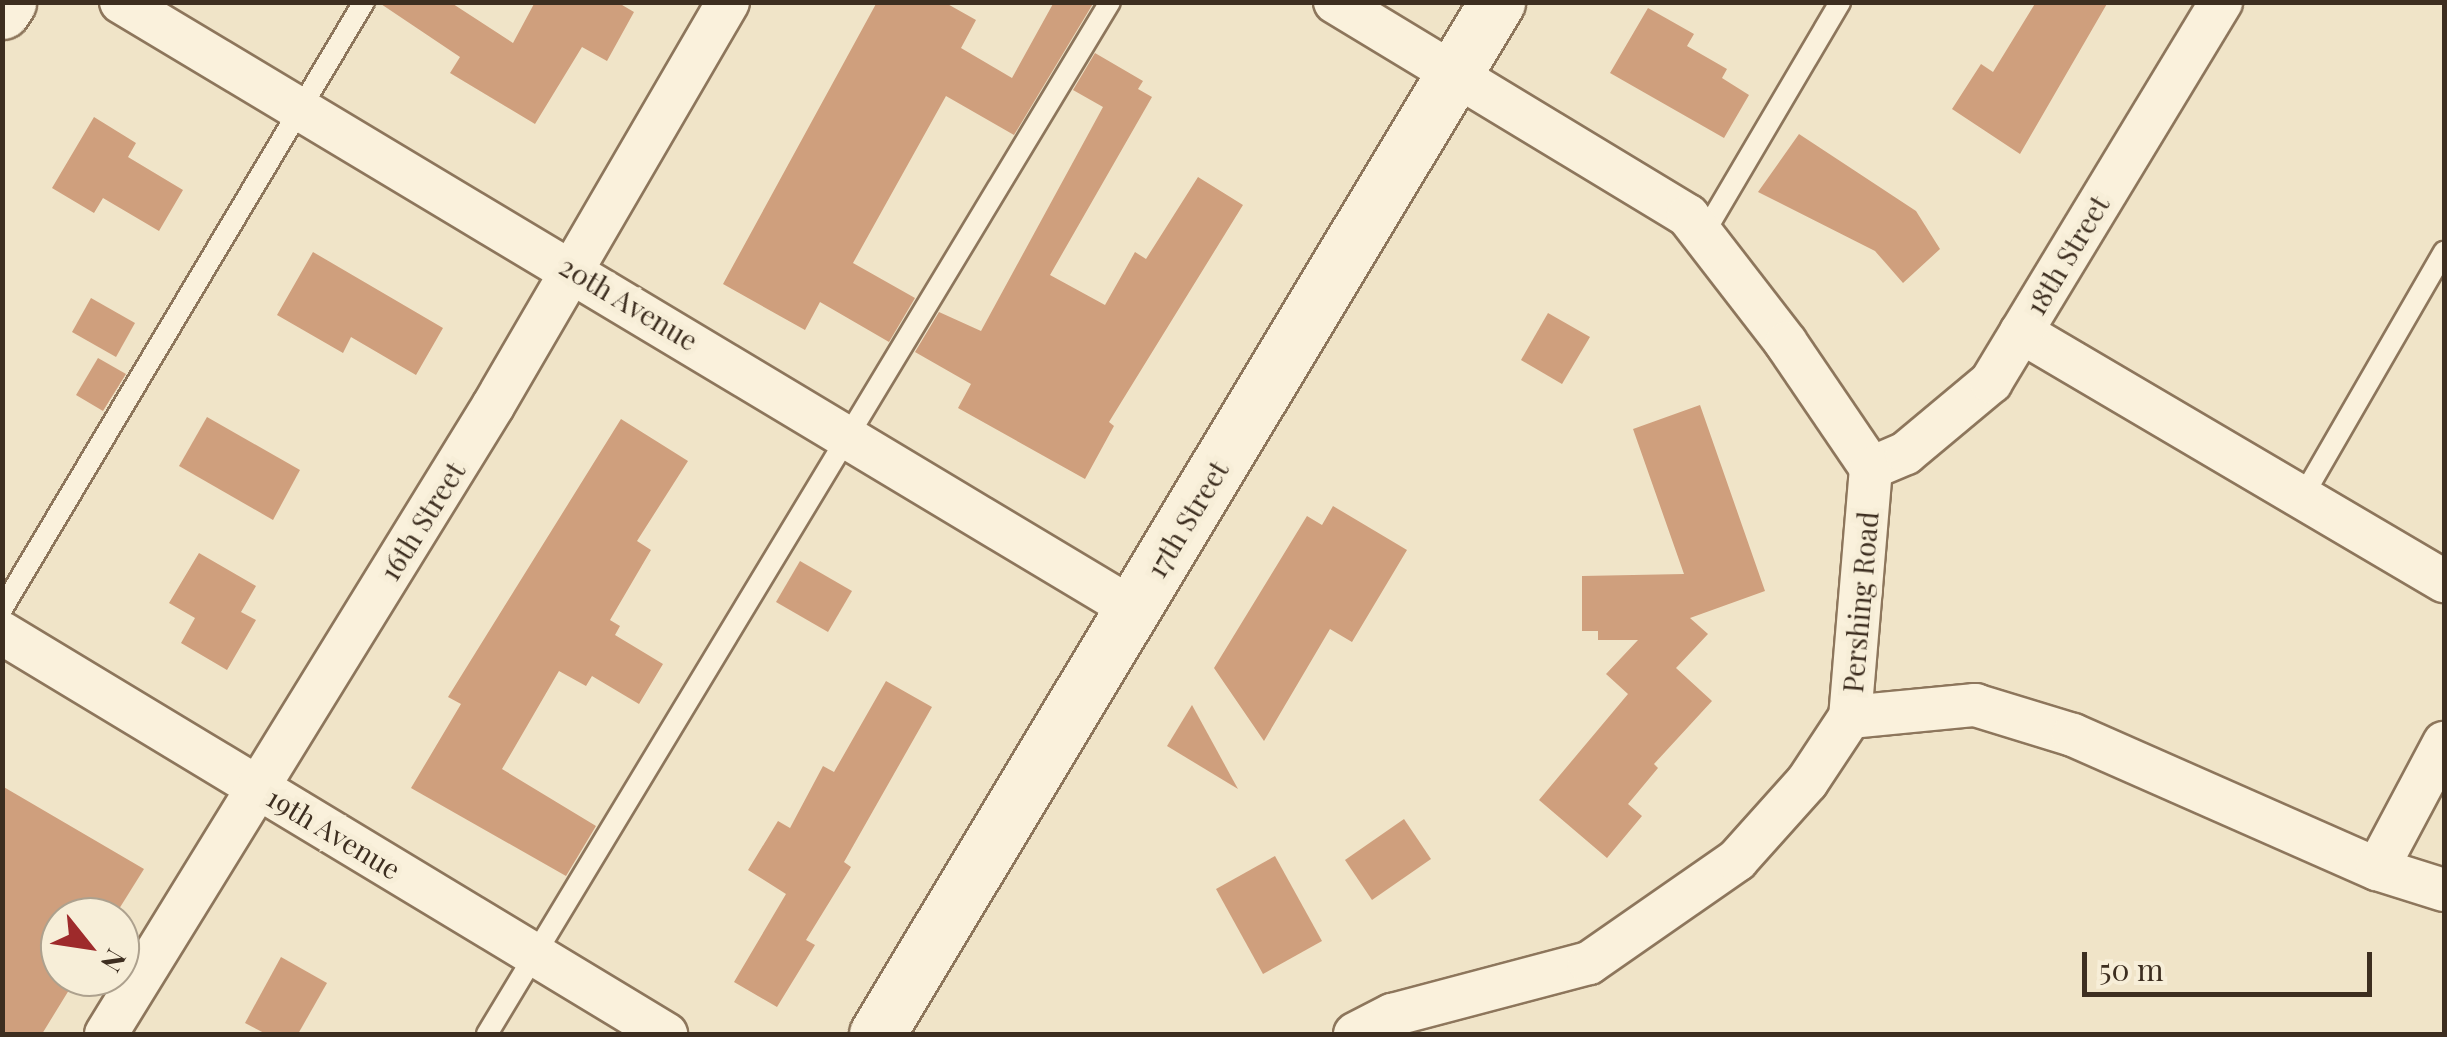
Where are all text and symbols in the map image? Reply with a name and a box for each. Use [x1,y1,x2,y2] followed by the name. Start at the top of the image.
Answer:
[2018,189,2116,321] street label: 18th Street
[554,248,704,358] street label: 20th Avenue
[1139,455,1235,583] street label: 17th Street
[372,456,472,586] street label: 16th Street
[1835,510,1885,694] street label: Pershing Road
[261,780,407,886] street label: 19th Avenue
[40,897,140,997] north arrow
[2087,932,2377,994] scale bar
[94,943,136,979] text: N
[2099,949,2164,989] text: 50 m

